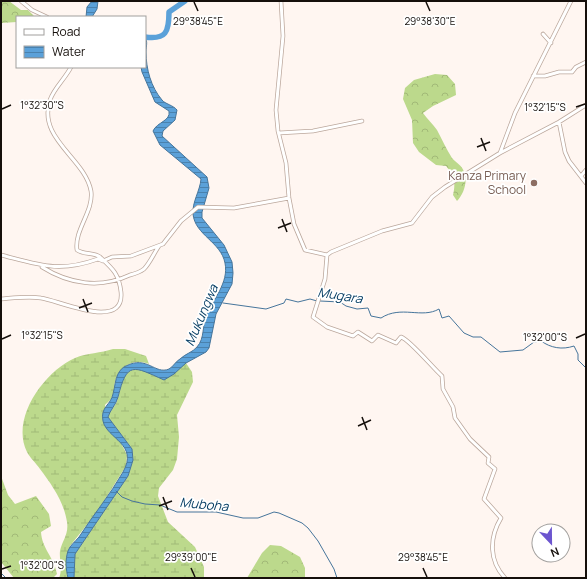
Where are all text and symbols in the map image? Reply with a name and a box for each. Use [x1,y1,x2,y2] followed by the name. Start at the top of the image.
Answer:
[173,14,223,28] text: 29°38'45"E
[404,14,456,28] text: 29°38'30"E
[16,16,146,68] legend
[52,23,80,40] text: Road
[52,43,86,60] text: Water
[20,98,64,112] text: 1°32'30"S
[524,100,566,114] text: 1°32'15"S
[448,167,527,198] place label: Kanza Primary School
[529,178,539,188] marker: Kanza Primary School
[180,281,222,348] water label: Mukungwa
[316,283,365,308] water label: Mugara
[21,328,63,342] text: 1°32'15"S
[523,330,567,344] text: 1°32'00"S
[179,493,230,515] water label: Muboha
[531,523,571,563] north arrow
[548,544,561,561] text: N
[165,550,217,564] text: 29°39'00"E
[398,550,448,564] text: 29°38'45"E
[20,558,64,572] text: 1°32'00"S

